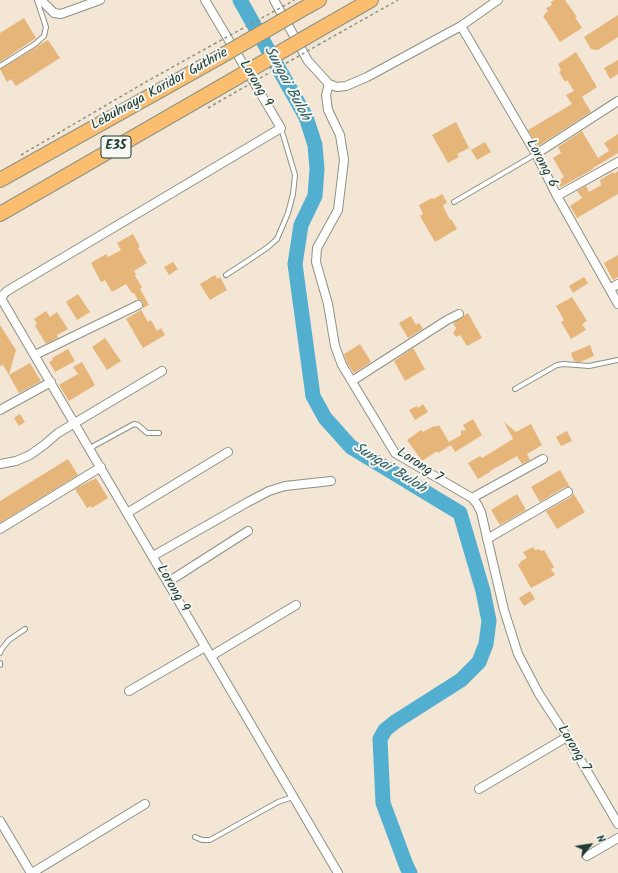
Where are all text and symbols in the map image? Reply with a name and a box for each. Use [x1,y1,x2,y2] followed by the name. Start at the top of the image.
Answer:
[259,43,313,125] water label: Sungai Buloh
[89,45,231,135] street label: Lebuhraya Koridor Guthrie
[235,58,275,110] street label: Lorong 9
[101,136,131,158] road number: E35
[521,137,561,191] street label: Lorong 6
[349,440,429,498] water label: Sungai Buloh
[393,445,445,487] street label: Lorong 7
[152,562,192,616] street label: Lorong 9
[553,723,593,775] street label: Lorong 7
[570,825,610,865] north arrow
[591,831,610,847] text: N

